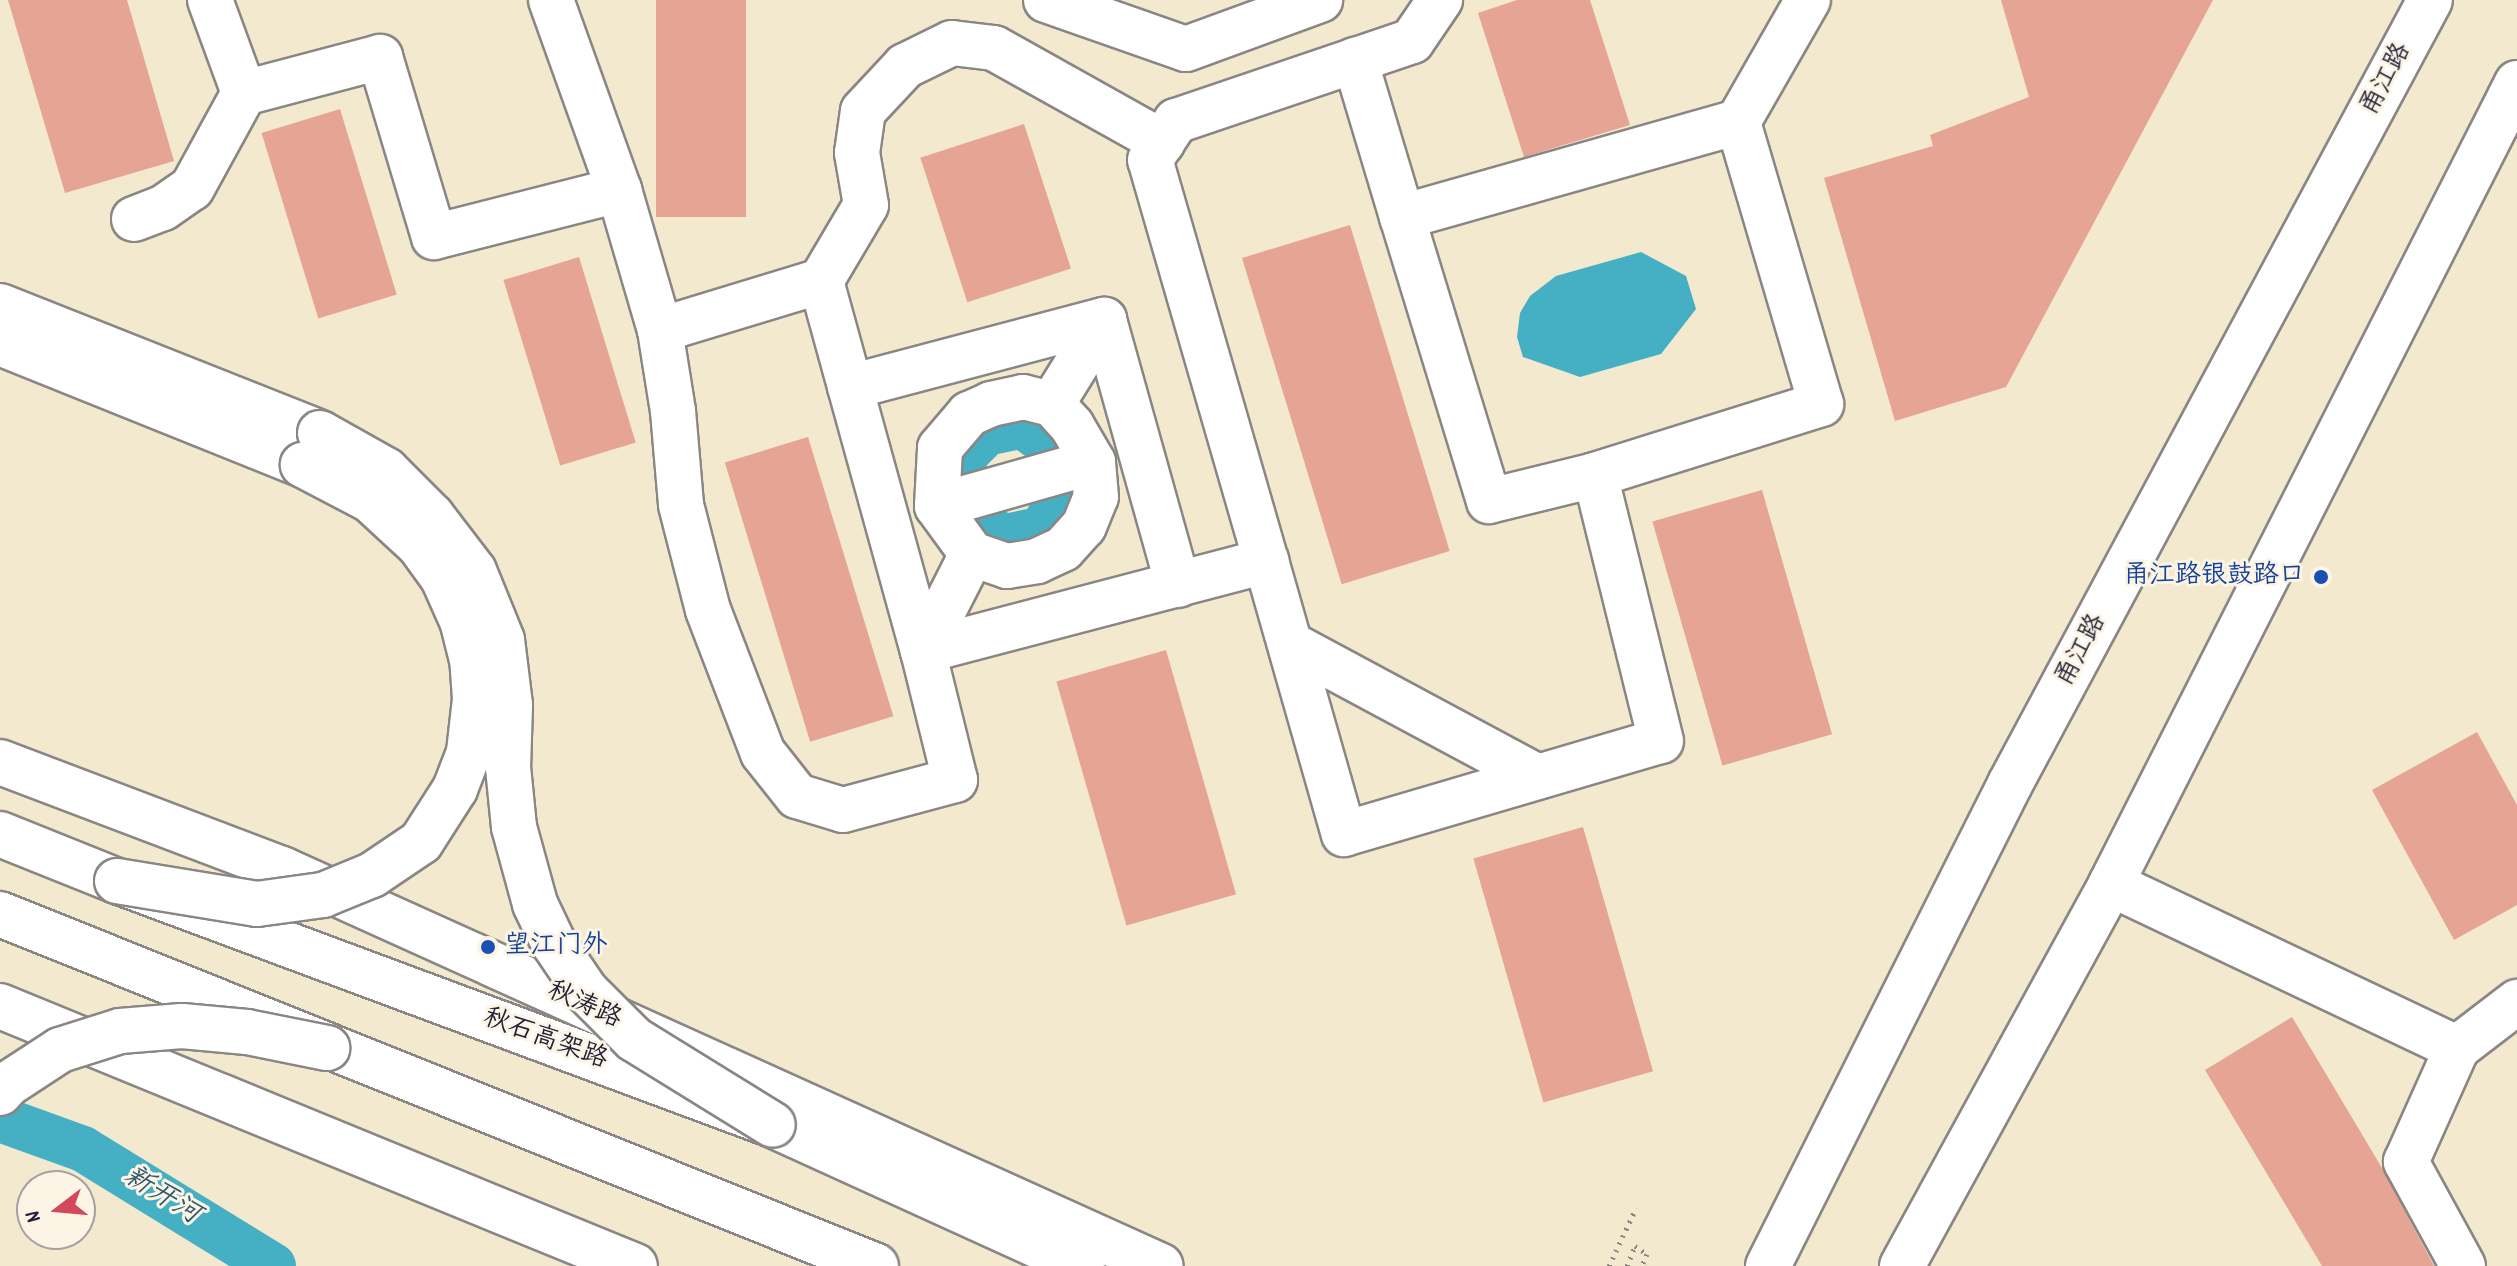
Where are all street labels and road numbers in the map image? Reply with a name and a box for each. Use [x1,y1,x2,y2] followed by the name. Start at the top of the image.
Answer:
[2355,38,2419,122] street label: 甬江路
[2050,609,2114,693] street label: 甬江路
[542,976,626,1036] street label: 秋涛路
[479,1003,611,1077] street label: 秋石高架路

